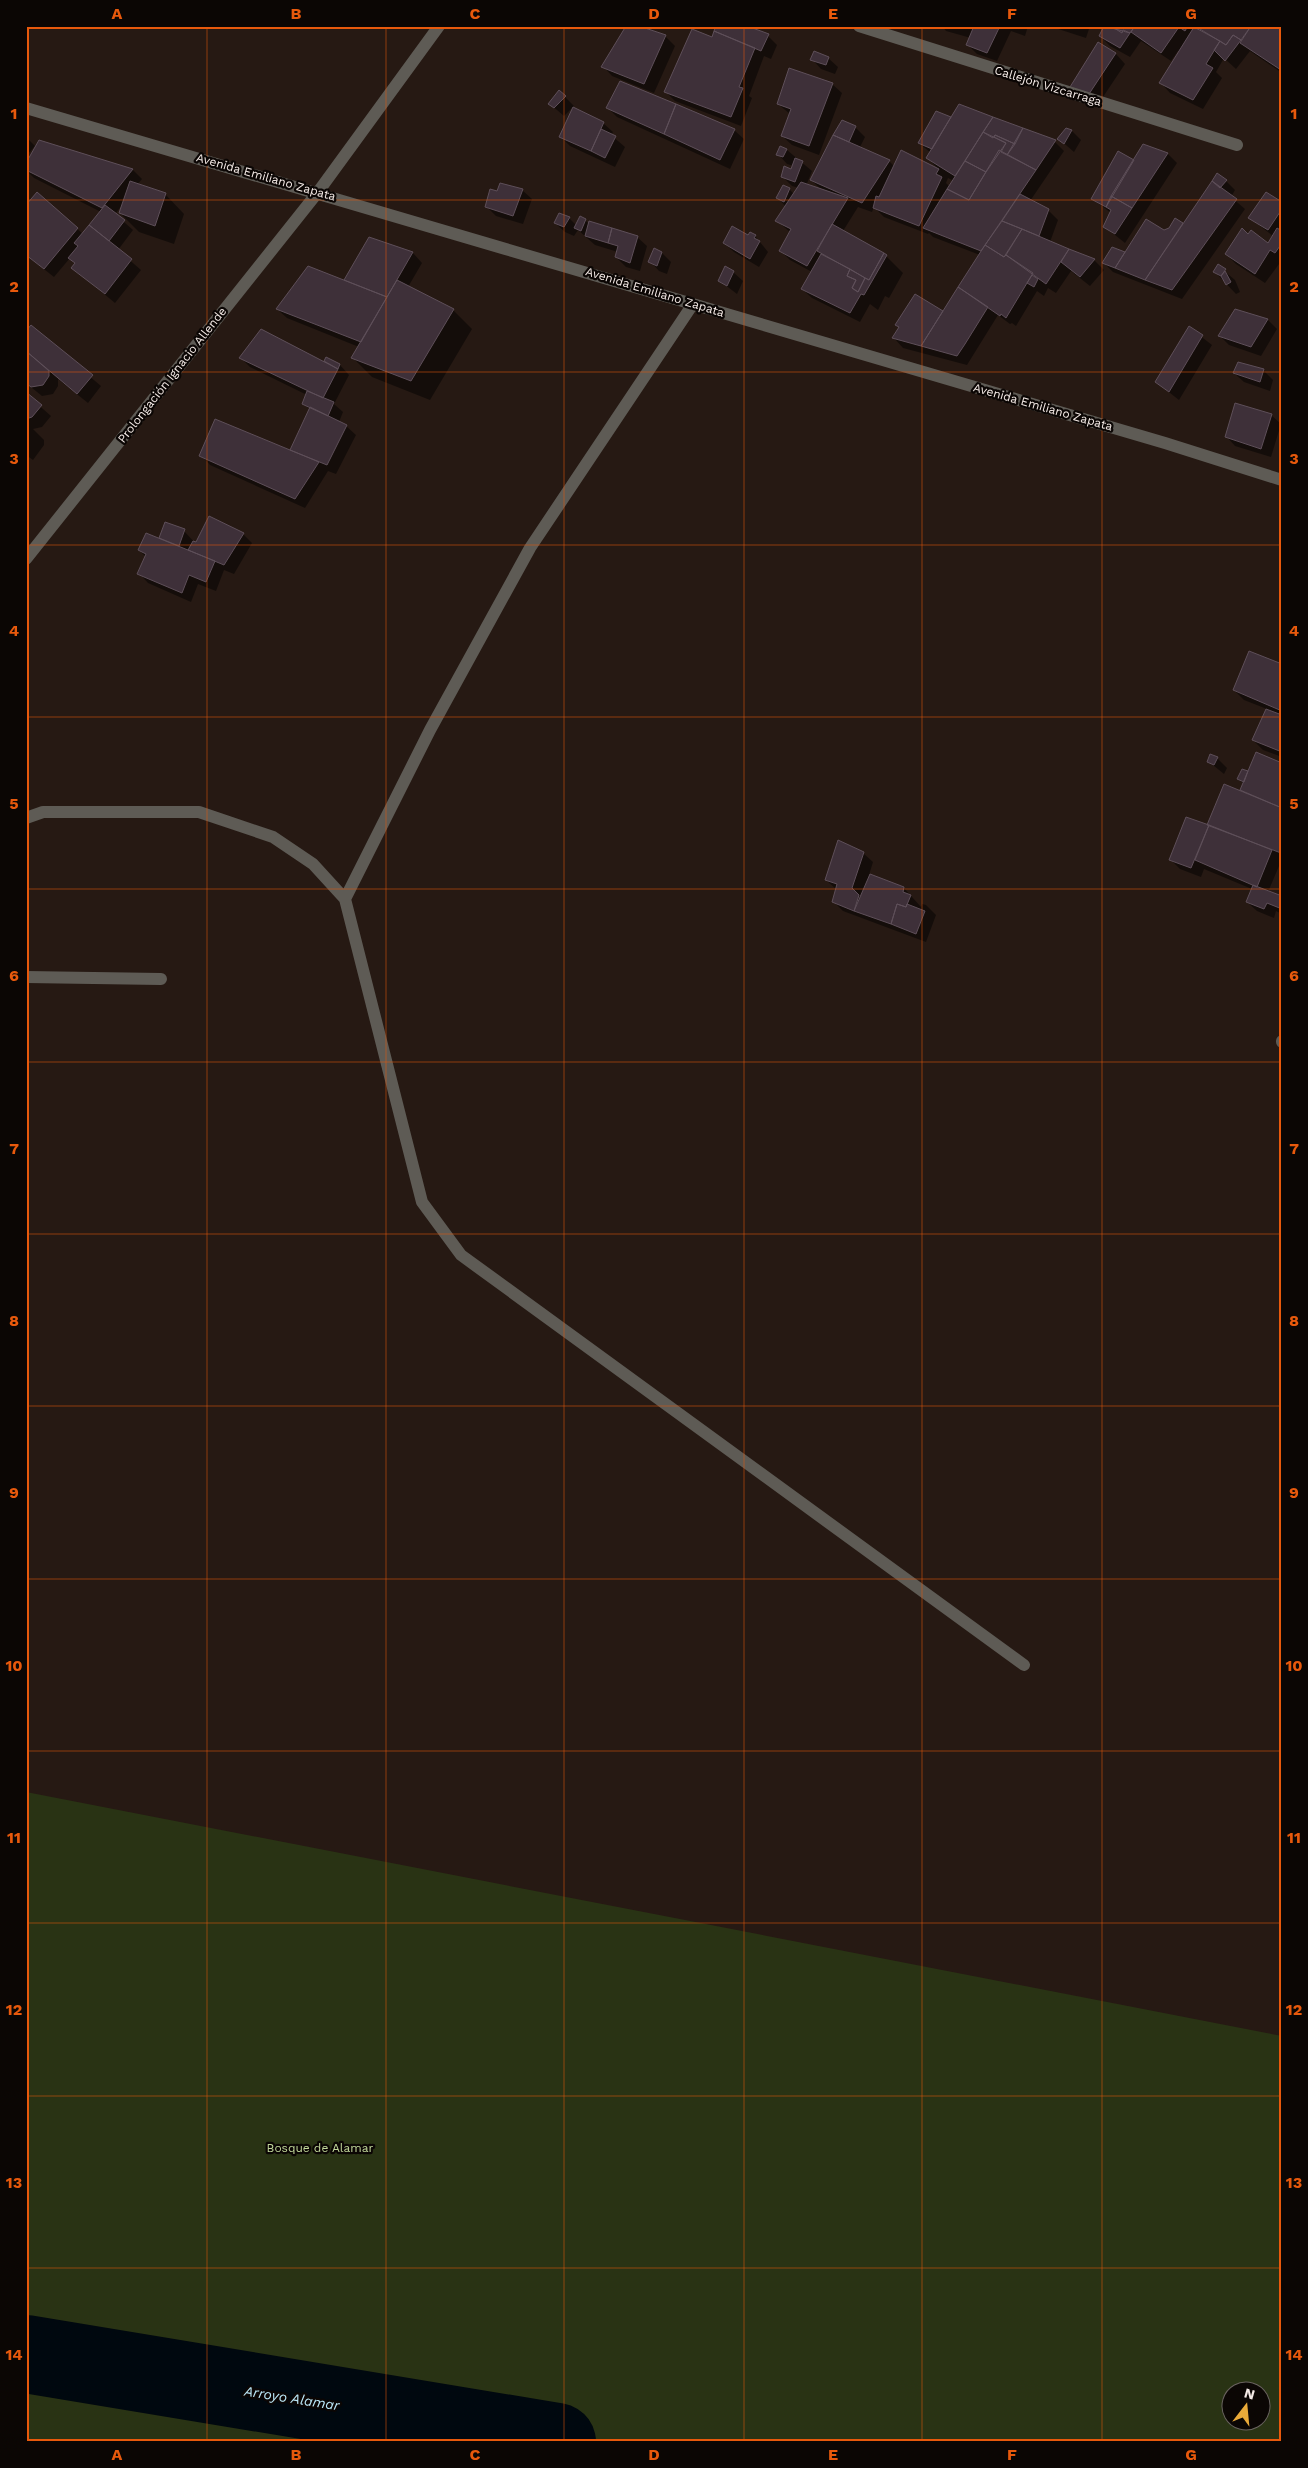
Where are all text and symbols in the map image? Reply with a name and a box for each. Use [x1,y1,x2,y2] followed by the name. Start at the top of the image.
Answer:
[112,4,123,23] text: A
[291,4,302,23] text: B
[470,4,481,23] text: C
[648,4,660,23] text: D
[828,4,838,23] text: E
[1007,4,1017,23] text: F
[1185,4,1197,23] text: G
[993,63,1103,109] street label: Callejón Vizcarraga
[11,104,17,123] text: 1
[1291,104,1297,123] text: 1
[195,150,338,204] street label: Avenida Emiliano Zapata
[584,264,726,320] street label: Avenida Emiliano Zapata
[9,277,19,296] text: 2
[1289,277,1299,296] text: 2
[115,304,229,446] street label: Prolongación Ignacio Allende
[972,380,1115,434] street label: Avenida Emiliano Zapata
[9,449,19,468] text: 3
[1289,449,1299,468] text: 3
[9,621,19,640] text: 4
[1289,621,1299,640] text: 4
[9,794,19,813] text: 5
[1289,794,1299,813] text: 5
[9,966,19,985] text: 6
[1289,966,1299,985] text: 6
[9,1139,19,1158] text: 7
[1289,1139,1299,1158] text: 7
[9,1311,19,1330] text: 8
[1289,1311,1299,1330] text: 8
[9,1483,19,1502] text: 9
[1289,1483,1299,1502] text: 9
[5,1656,23,1675] text: 10
[1285,1656,1303,1675] text: 10
[7,1828,21,1847] text: 11
[1287,1828,1301,1847] text: 11
[6,2000,22,2019] text: 12
[1286,2000,1302,2019] text: 12
[267,2141,374,2155] park label: Bosque de Alamar
[6,2173,22,2192] text: 13
[1286,2173,1302,2192] text: 13
[5,2345,23,2364] text: 14
[1285,2345,1303,2364] text: 14
[1220,2380,1270,2430] north arrow
[242,2382,341,2414] water label: Arroyo Alamar
[1242,2384,1257,2403] text: N
[112,2445,123,2464] text: A
[291,2445,302,2464] text: B
[470,2445,481,2464] text: C
[648,2445,660,2464] text: D
[828,2445,838,2464] text: E
[1007,2445,1017,2464] text: F
[1185,2445,1197,2464] text: G

